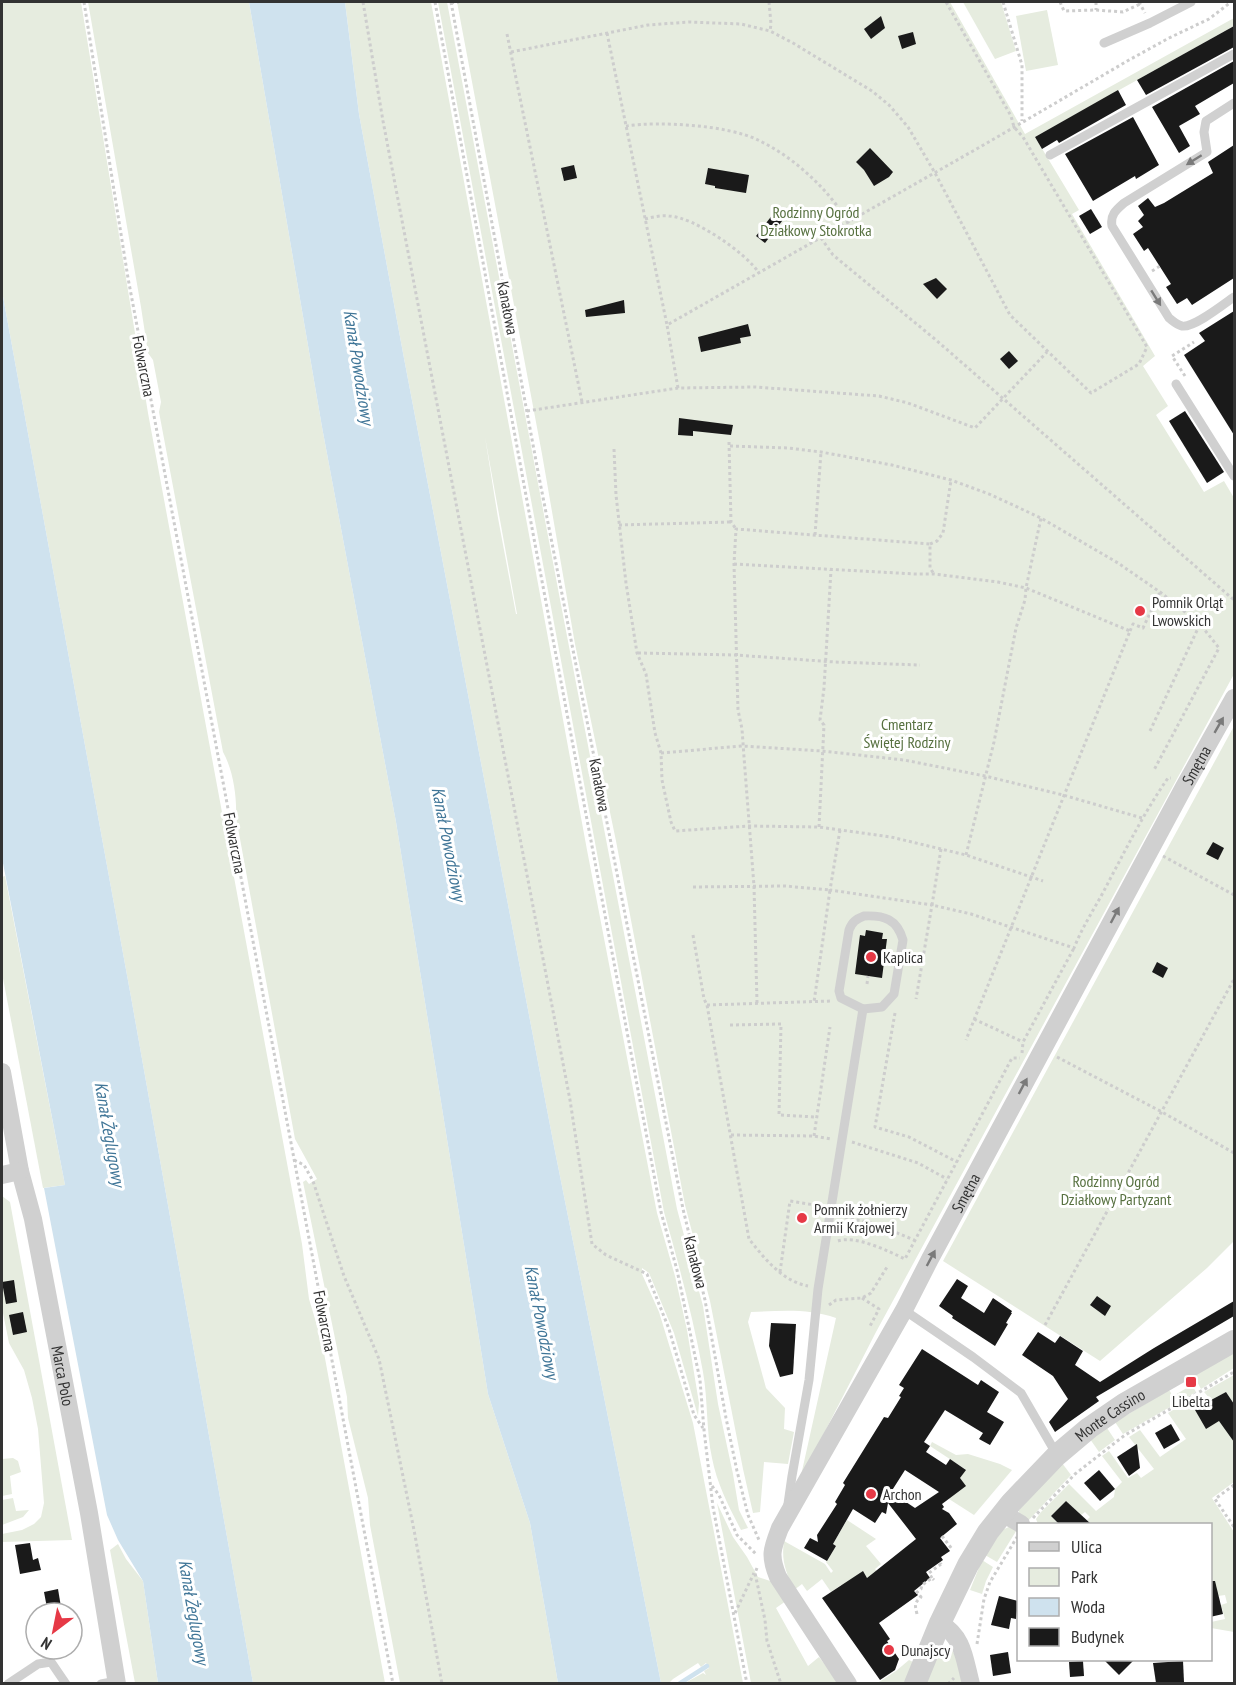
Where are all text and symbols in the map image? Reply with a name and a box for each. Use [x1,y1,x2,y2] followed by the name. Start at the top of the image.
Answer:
[1187,154,1203,166] one-way arrow
[760,202,872,240] park label: Rodzinny Ogród Działkowy Stokrotka
[493,280,523,336] street label: Kanałowa
[1151,290,1162,306] one-way arrow
[339,308,380,428] water label: Kanał Powodziowy
[128,334,160,398] street label: Folwarczna
[1152,592,1224,630] place label: Pomnik Orląt Lwowskich
[1133,604,1147,618] marker: Pomnik Orląt Lwowskich
[863,714,951,752] park label: Cmentarz Świętej Rodziny
[1214,716,1224,733] one-way arrow
[1177,742,1215,788] street label: Smętna
[585,757,615,813] street label: Kanałowa
[427,785,472,905] water label: Kanał Powodziowy
[219,811,251,875] street label: Folwarczna
[1110,906,1120,923] one-way arrow
[883,947,923,967] place label: Kaplica
[864,950,878,964] marker: Kaplica
[1018,1077,1028,1094] one-way arrow
[89,1080,131,1190] water label: Kanał Żeglugowy
[947,1170,984,1216] street label: Smętna
[1061,1171,1172,1209] park label: Rodzinny Ogród Działkowy Partyzant
[814,1199,907,1237] place label: Pomnik żołnierzy Armii Krajowej
[795,1211,809,1225] marker: Pomnik żołnierzy Armii Krajowej
[680,1234,712,1290] street label: Kanałowa
[925,1249,935,1267] one-way arrow
[520,1263,565,1383] water label: Kanał Powodziowy
[309,1289,341,1353] street label: Folwarczna
[47,1344,78,1408] street label: Marca Polo
[1184,1375,1198,1389] marker: Libelta
[1071,1384,1148,1446] street label: Monte Cassino
[1172,1391,1210,1411] place label: Libelta
[883,1484,922,1504] place label: Archon
[864,1487,878,1501] marker: Archon
[1017,1523,1212,1661] legend
[1071,1535,1102,1558] text: Ulica
[173,1558,215,1668] water label: Kanał Żeglugowy
[1071,1565,1098,1588] text: Park
[1071,1595,1105,1618] text: Woda
[24,1601,84,1661] north arrow
[1071,1625,1124,1648] text: Budynek
[37,1633,55,1654] text: N
[901,1640,950,1660] place label: Dunajscy
[882,1643,896,1657] marker: Dunajscy

